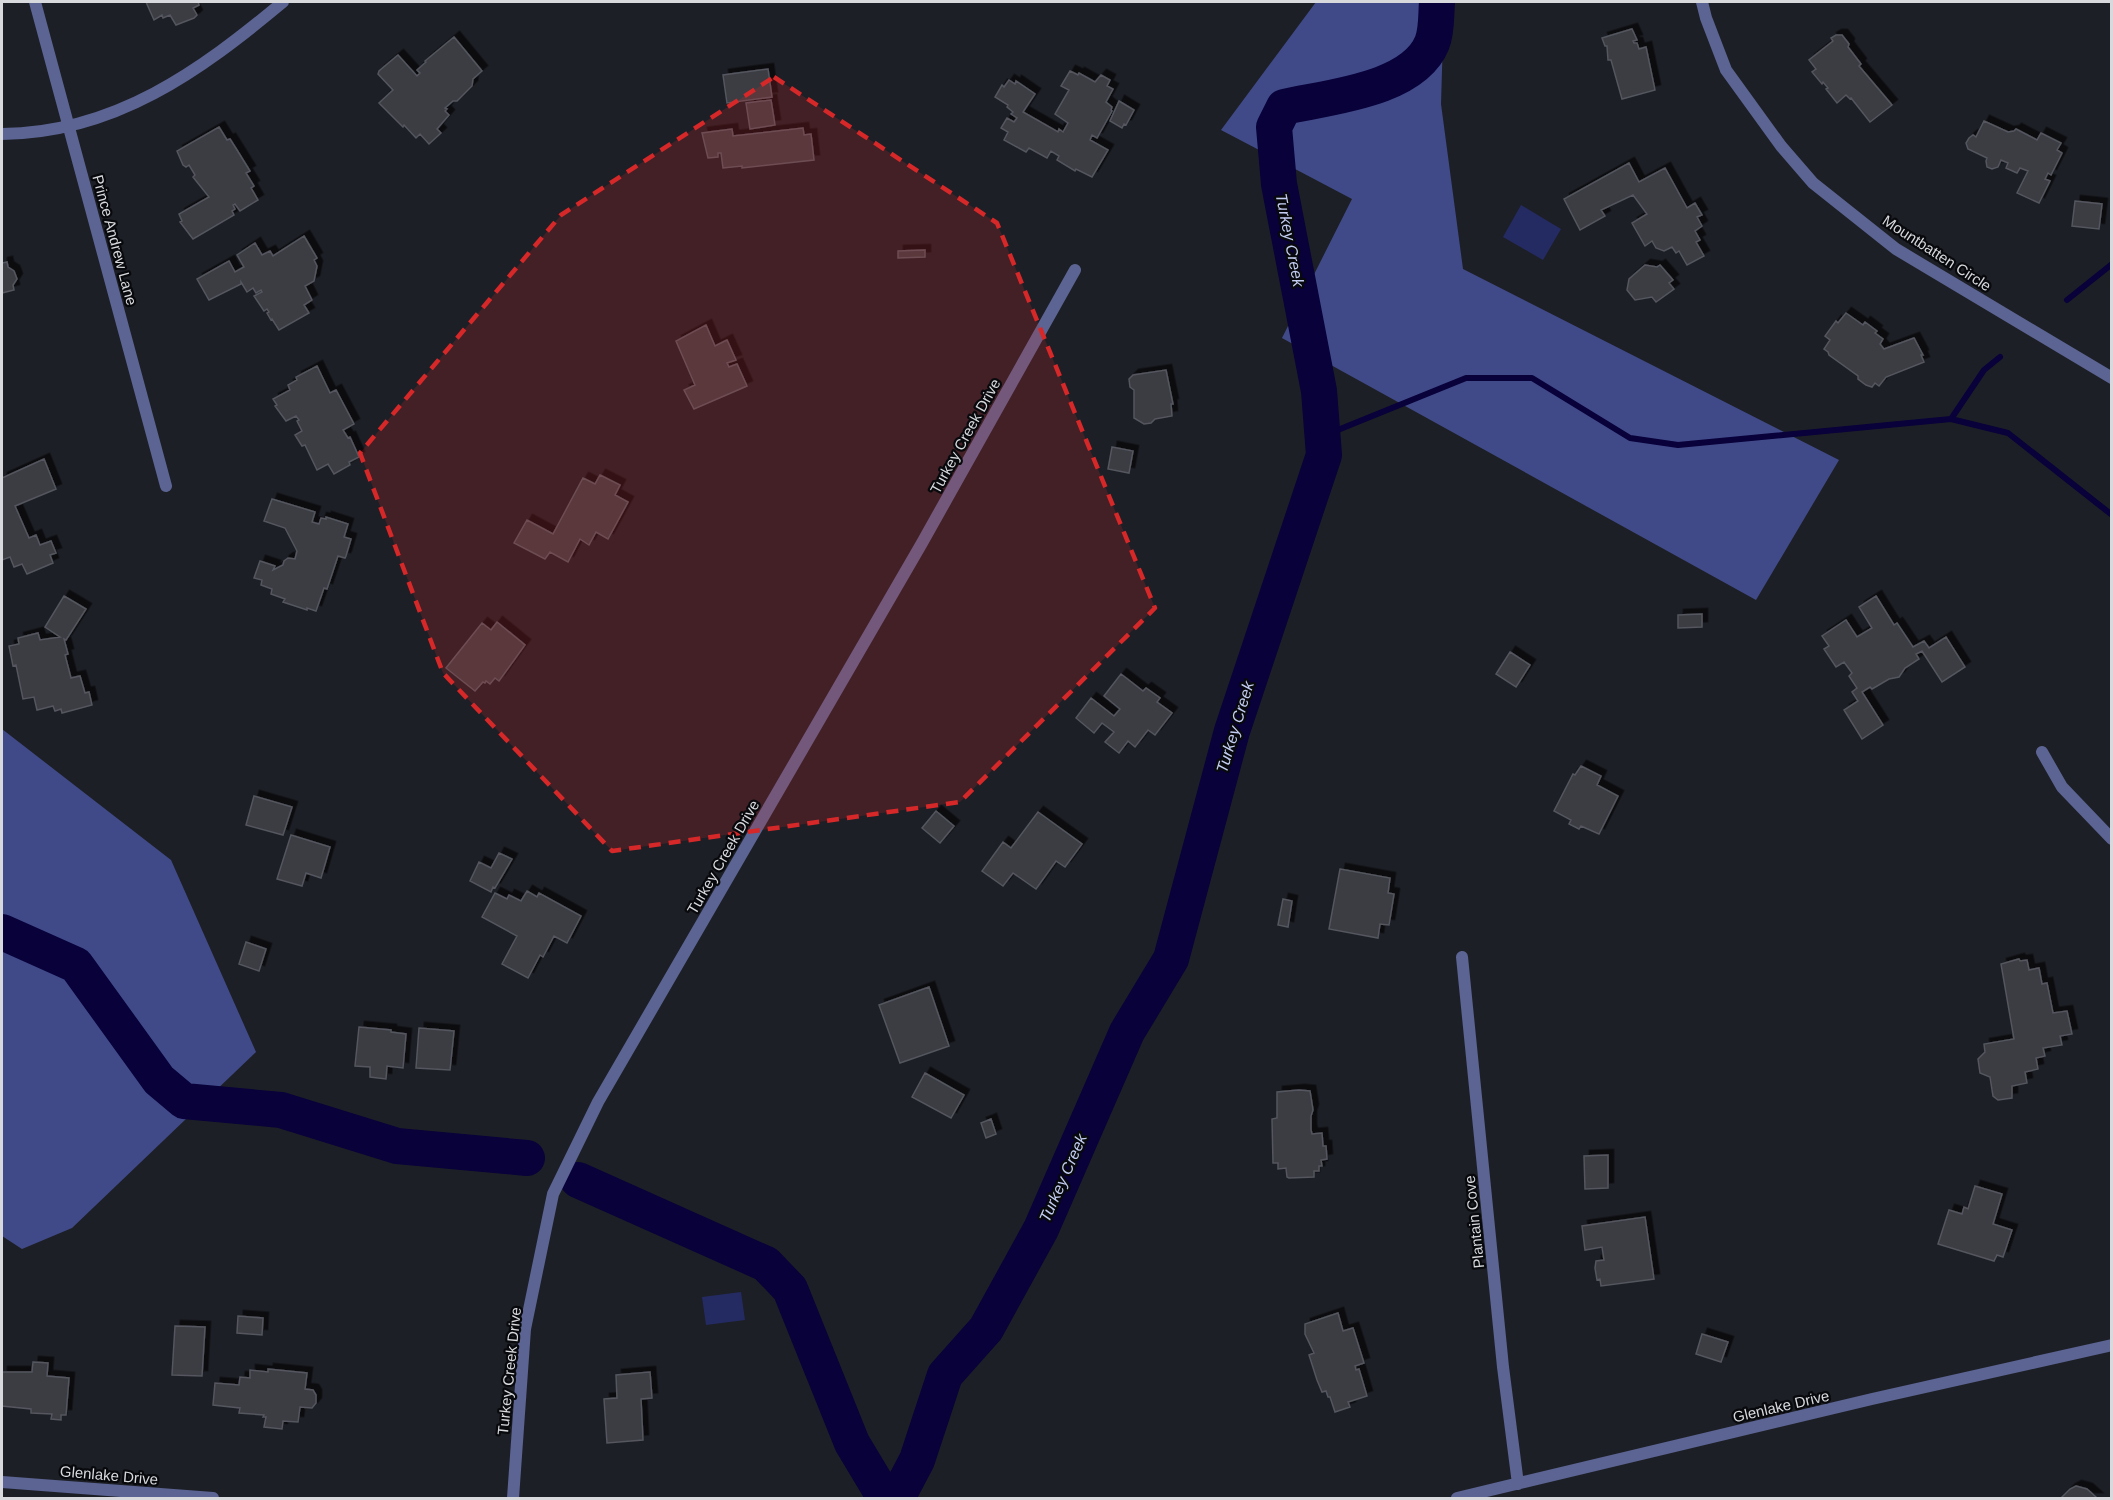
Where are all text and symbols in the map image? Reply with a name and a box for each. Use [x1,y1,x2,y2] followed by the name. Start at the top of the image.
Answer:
[89,173,141,307] street label: Prince Andrew Lane
[1273,192,1308,289] water label: Turkey Creek
[1880,212,1994,294] street label: Mountbatten Circle
[926,376,1004,496] street label: Turkey Creek Drive
[1213,678,1257,775] water label: Turkey Creek
[683,797,763,917] street label: Turkey Creek Drive
[1036,1130,1090,1225] water label: Turkey Creek
[1461,1175,1487,1269] street label: Plantain Cove
[494,1306,524,1436] street label: Turkey Creek Drive
[1731,1387,1831,1425] street label: Glenlake Drive
[59,1462,159,1488] street label: Glenlake Drive

